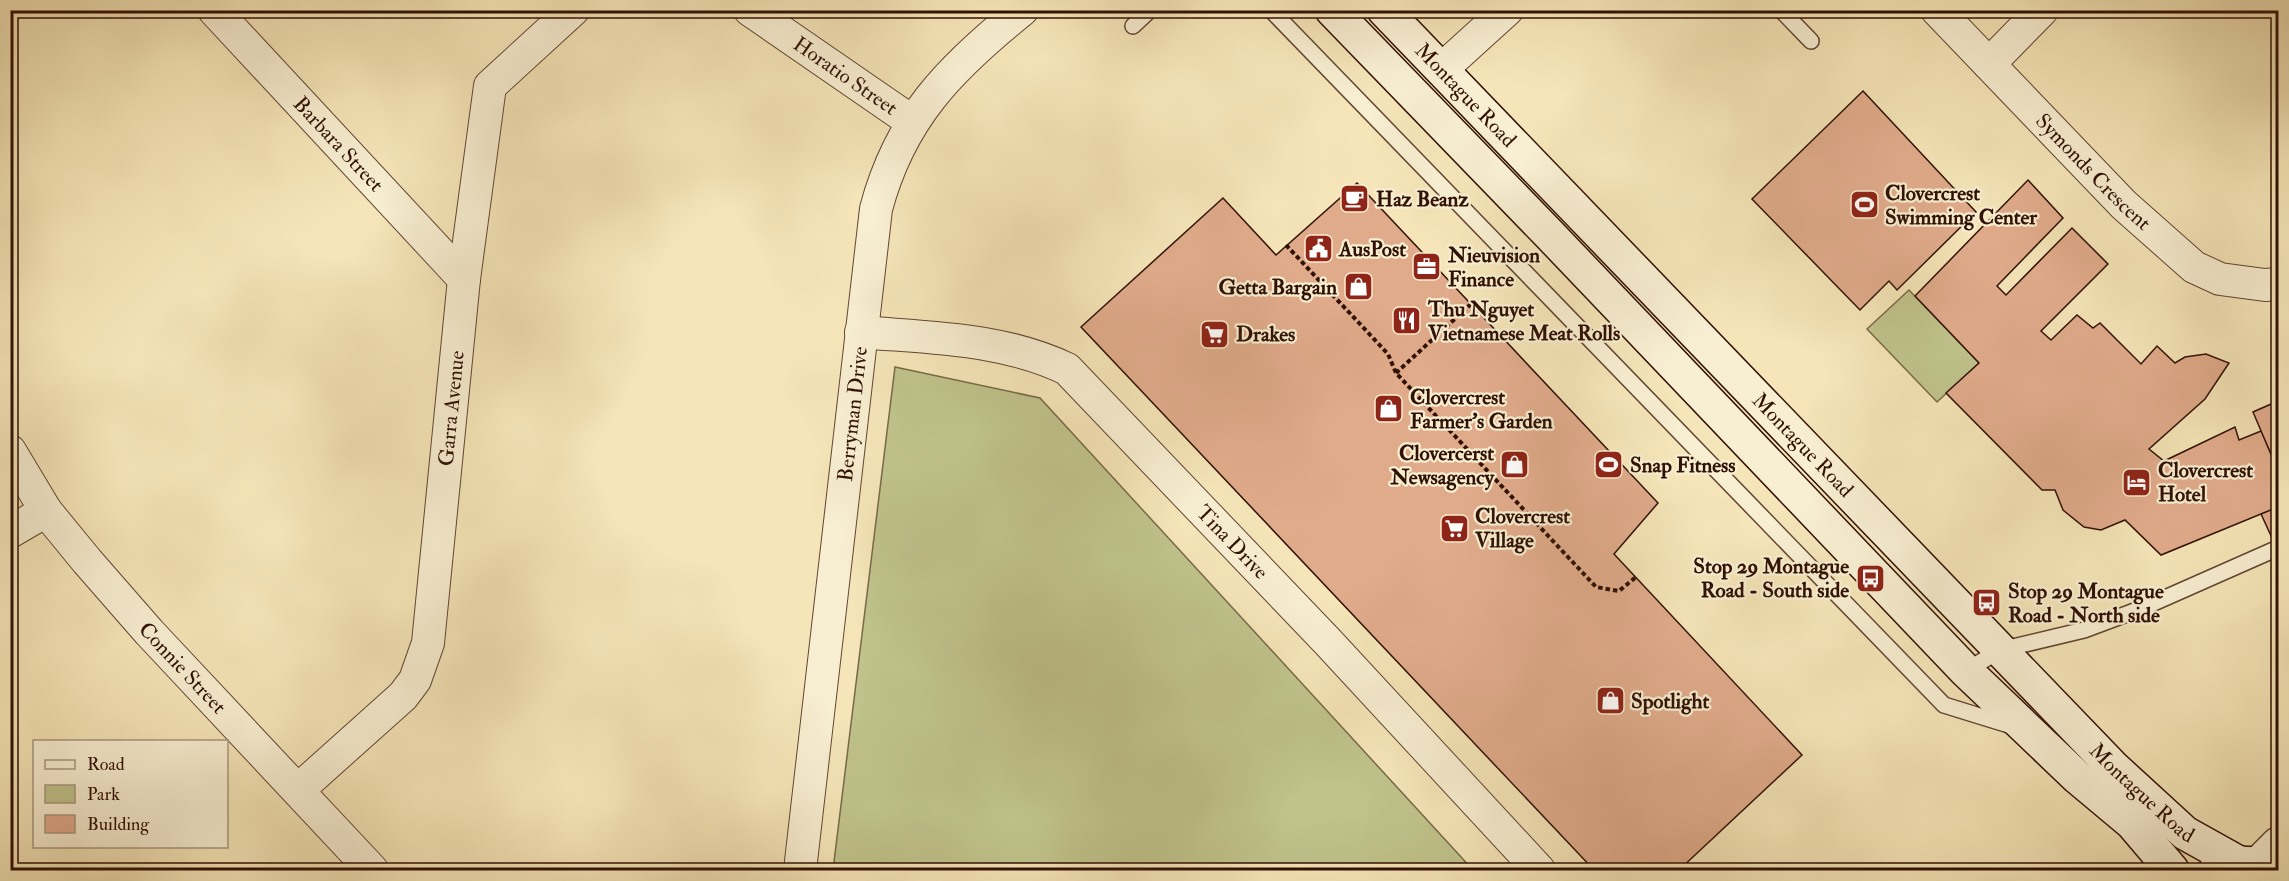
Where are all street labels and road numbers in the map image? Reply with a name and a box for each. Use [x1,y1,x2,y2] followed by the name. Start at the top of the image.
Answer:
[788,31,903,122] street label: Horatio Street
[1409,37,1522,154] street label: Montague Road
[287,91,389,198] street label: Barbara Street
[2029,108,2156,237] street label: Symonds Crescent
[832,345,874,483] street label: Berryman Drive
[433,349,471,467] street label: Garra Avenue
[1746,388,1860,504] street label: Montague Road
[1190,499,1274,585] street label: Tina Drive
[132,617,232,720] street label: Connie Street
[2083,738,2200,850] street label: Montague Road

